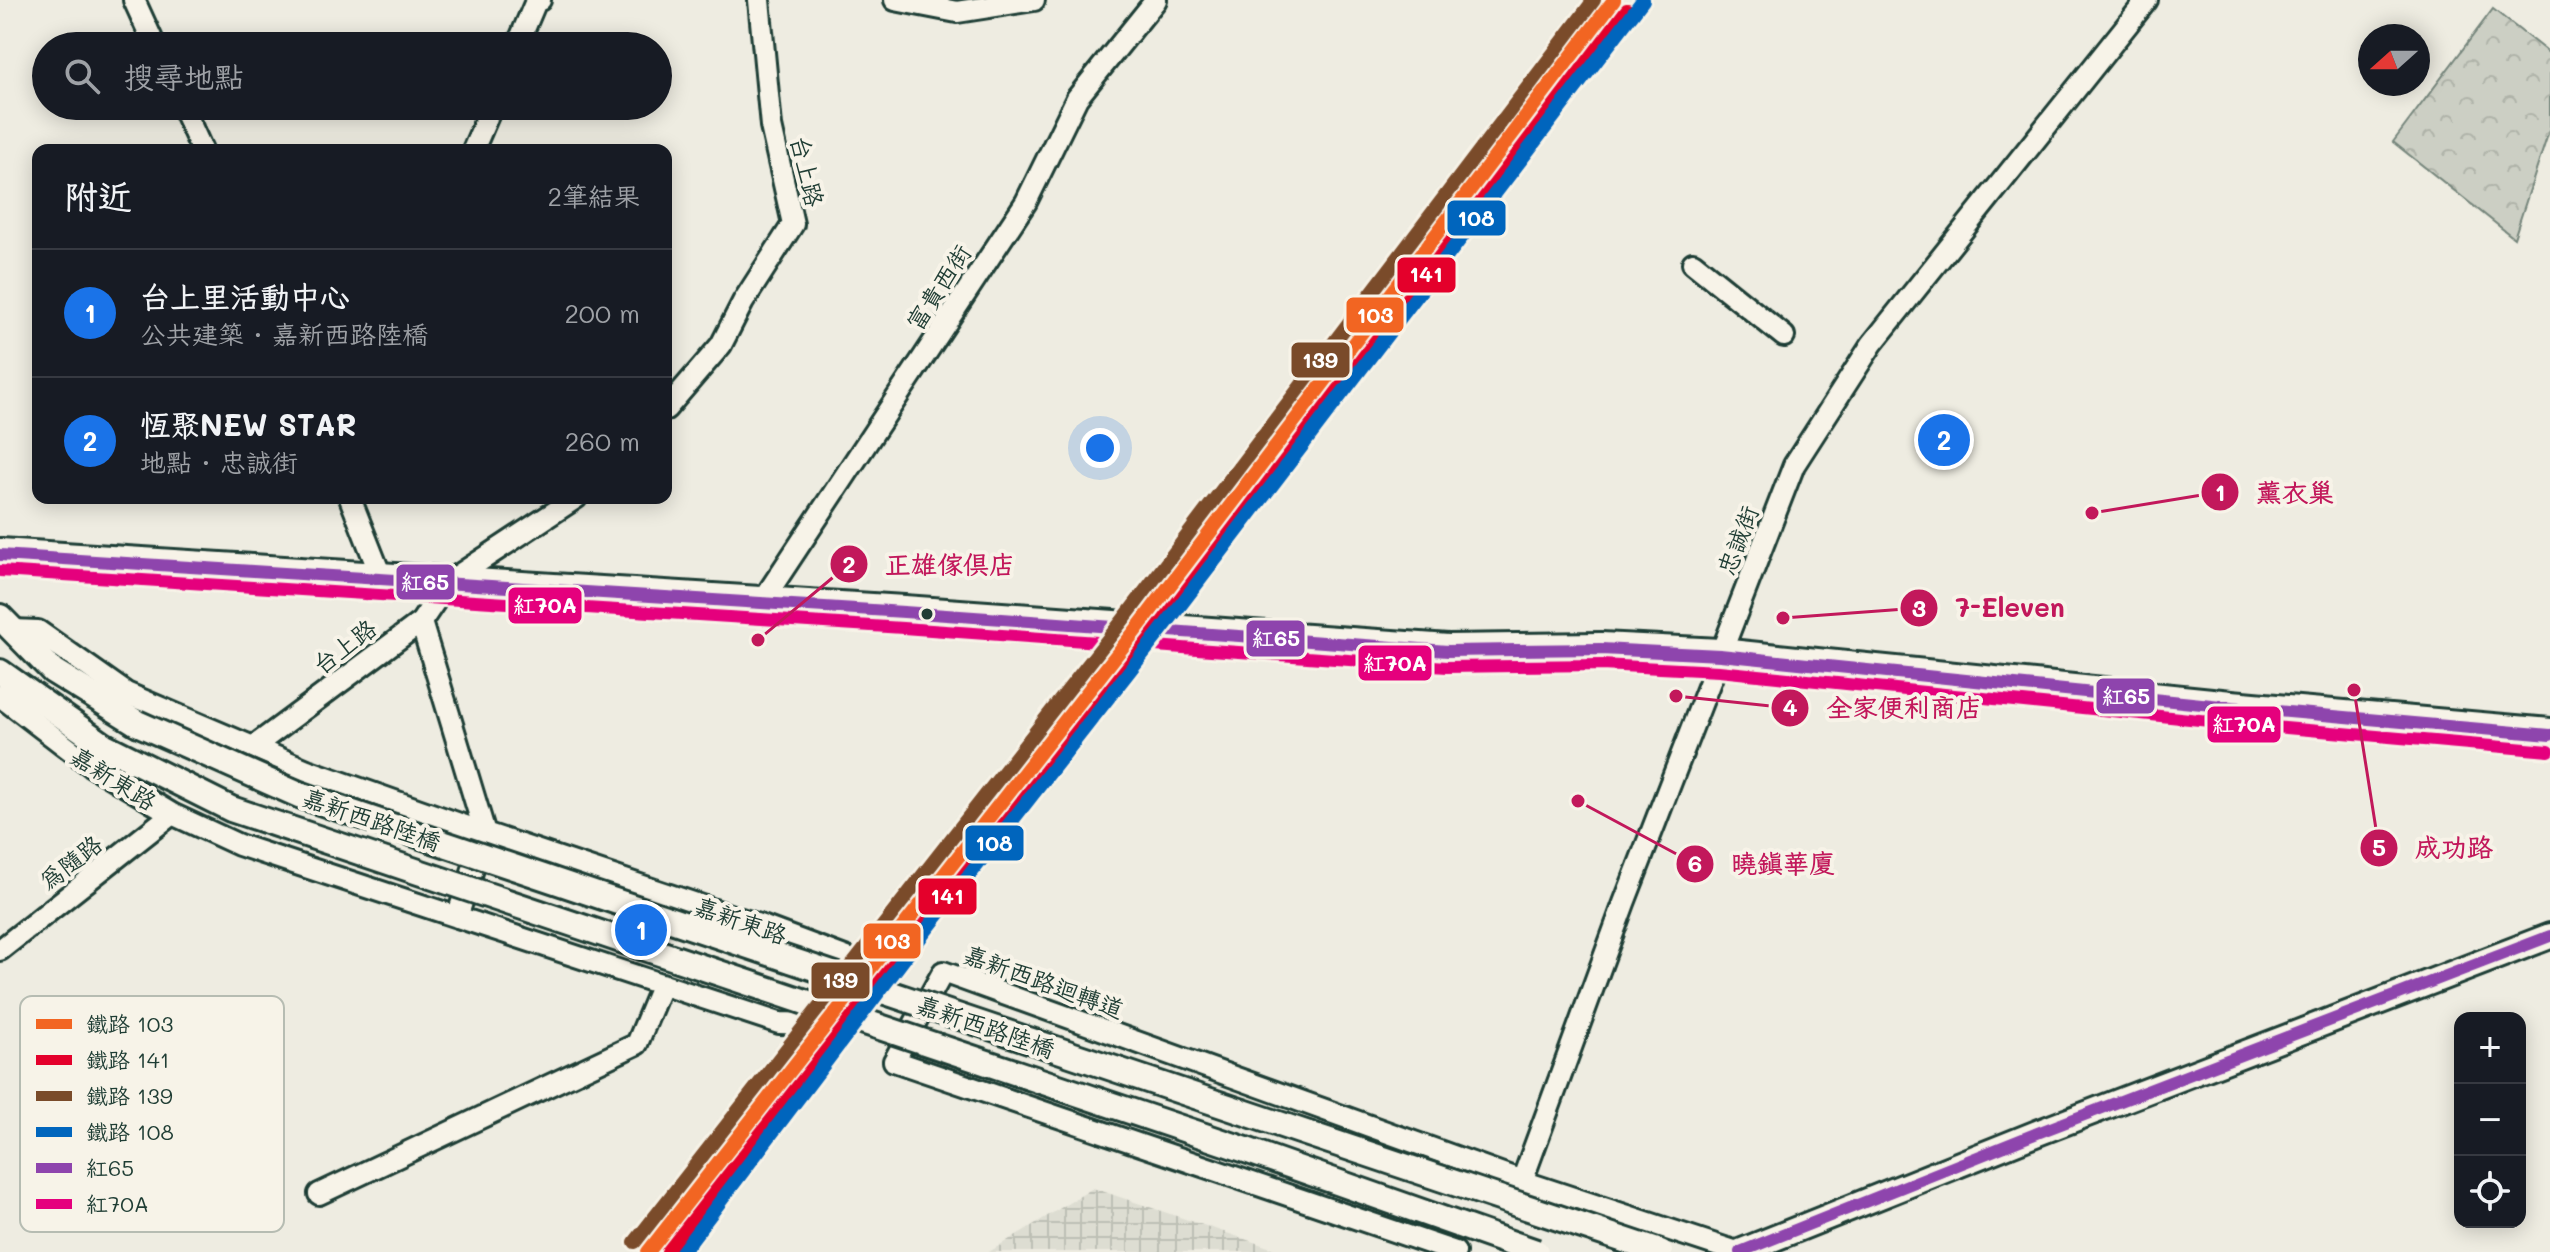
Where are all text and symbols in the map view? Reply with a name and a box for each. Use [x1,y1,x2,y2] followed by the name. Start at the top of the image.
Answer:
[2358,24,2430,96] north arrow
[32,32,672,120] search box
[60,54,104,98] icon: search
[124,56,244,96] text: 搜尋地點
[785,132,831,210] street label: 台上路
[64,173,132,218] text: 附近
[548,179,640,213] text: 2筆結果
[1446,199,1507,237] line badge: 108
[1457,203,1495,232] text: 108
[899,238,977,336] street label: 富貴西街
[1396,256,1457,294] line badge: 141
[1409,259,1443,288] text: 141
[140,276,350,316] text: 台上里活動中心
[84,296,96,330] text: 1
[564,296,640,330] text: 200 m
[1345,296,1405,334] line badge: 103
[1356,300,1394,329] text: 103
[140,317,428,351] text: 公共建築 · 嘉新西路陸橋
[1290,341,1351,379] line badge: 139
[1302,345,1338,374] text: 139
[140,404,357,444] text: 恆聚NEW STAR
[1918,410,1970,470] pin: 2
[83,424,97,458] text: 2
[565,424,640,458] text: 260 m
[1080,428,1120,468] your location
[140,445,298,479] text: 地點 · 忠誠街
[2200,467,2350,517] callout: 薰衣巢
[2256,475,2334,509] text: 薰衣巢
[2215,476,2225,507] text: 1
[1710,501,1764,579] street label: 忠誠街
[829,539,1031,589] callout: 正雄傢俱店
[885,547,1015,581] text: 正雄傢俱店
[842,548,856,579] text: 2
[395,563,456,601] line badge: 紅65
[401,567,449,596] text: 紅65
[1899,583,2081,633] callout: 7-Eleven
[507,586,583,625] line badge: 紅70A
[513,590,577,619] text: 紅70A
[1955,590,2065,624] text: 7-Eleven
[1912,592,1926,623] text: 3
[919,606,935,622] unlabelled marker
[306,612,382,680] street label: 台上路
[1245,619,1306,658] line badge: 紅65
[1252,623,1300,652] text: 紅65
[1357,644,1433,682] line badge: 紅70A
[1363,648,1427,677] text: 紅70A
[2095,677,2156,715] line badge: 紅65
[2102,681,2150,710] text: 紅65
[1770,683,1998,733] callout: 全家便利商店
[1826,690,1982,724] text: 全家便利商店
[1782,691,1798,722] text: 4
[2206,705,2282,744] line badge: 紅70A
[2212,709,2276,738] text: 紅70A
[65,739,163,817] street label: 嘉新東路
[299,781,445,857] street label: 嘉新西路陸橋
[2359,823,2509,873] callout: 成功路
[964,824,1025,862] line badge: 108
[32,828,108,896] street label: 為隨路
[975,828,1013,857] text: 108
[2415,830,2493,864] text: 成功路
[2372,831,2386,862] text: 5
[1675,839,1851,889] callout: 曉鎮華廈
[1731,846,1835,880] text: 曉鎮華廈
[1688,847,1702,878] text: 6
[917,877,978,916] line badge: 141
[930,881,964,910] text: 141
[691,890,791,950] street label: 嘉新東路
[615,900,667,960] pin: 1
[862,922,922,960] line badge: 103
[873,926,911,955] text: 103
[960,938,1128,1024] street label: 嘉新西路迴轉道
[810,961,871,1000] line badge: 139
[822,965,858,994] text: 139
[913,988,1059,1064] street label: 嘉新西路陸橋
[20,996,284,1232] legend
[86,1009,173,1038] text: 鐵路 103
[2454,1012,2526,1228] map controls
[2454,1012,2526,1084] button: +
[86,1045,170,1074] text: 鐵路 141
[86,1081,173,1110] text: 鐵路 139
[2454,1084,2526,1156] button: −
[86,1117,174,1146] text: 鐵路 108
[86,1153,134,1182] text: 紅65
[2454,1156,2526,1228] button: locate
[86,1189,149,1218] text: 紅70A

